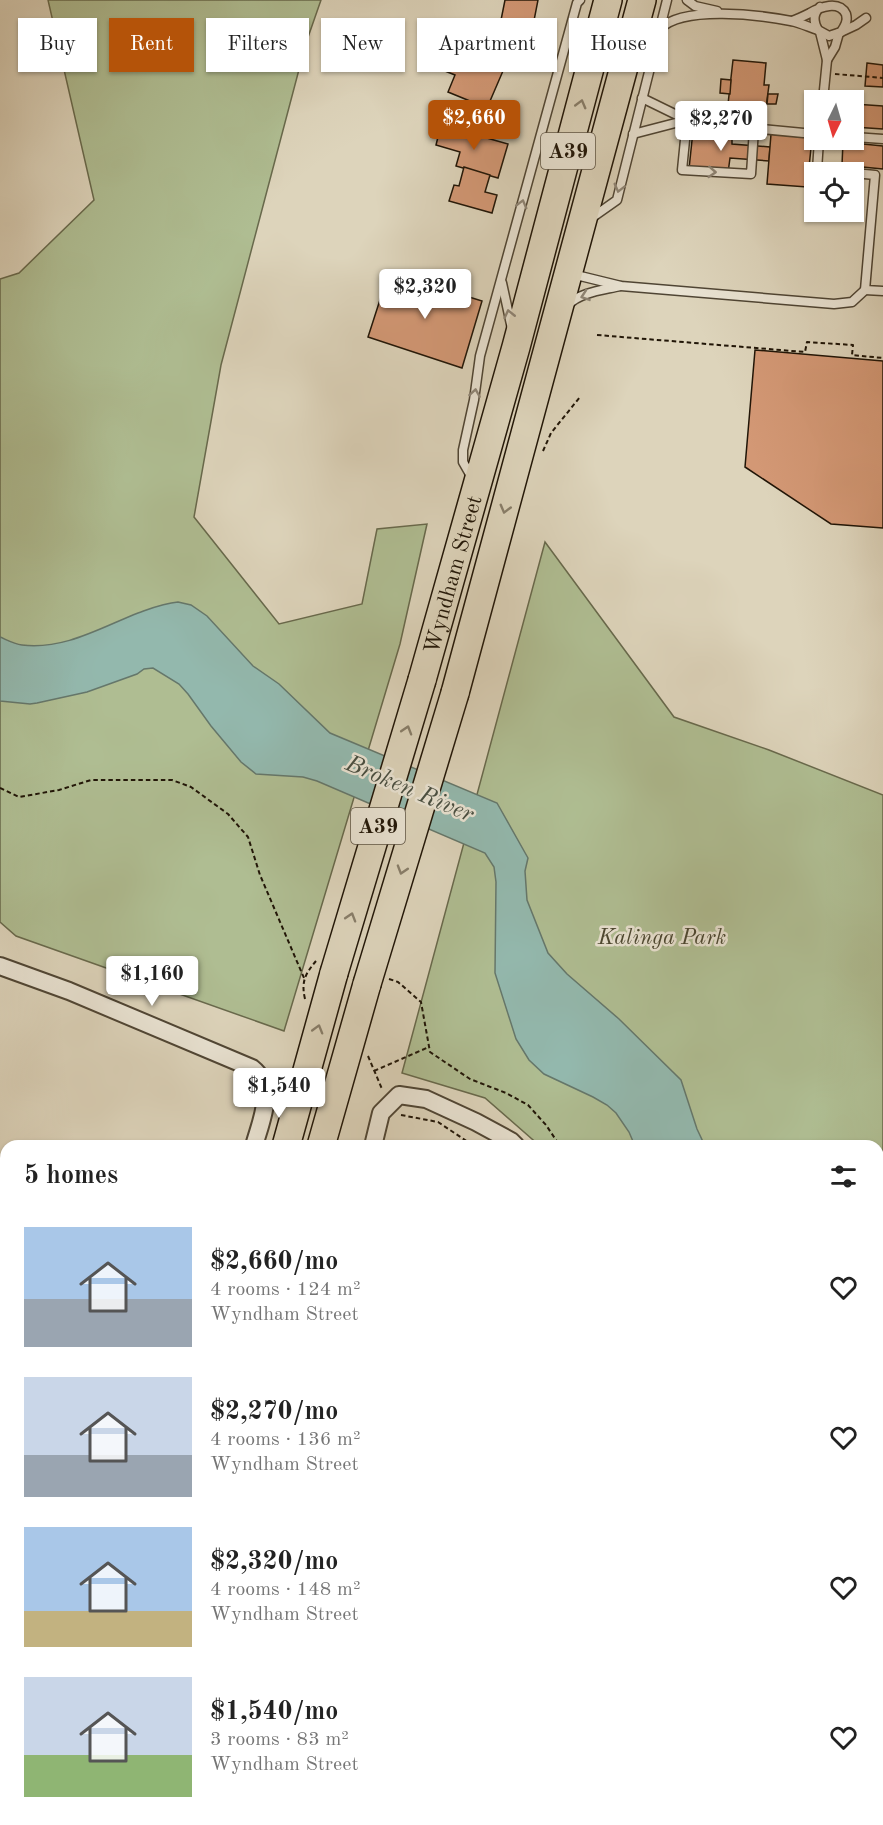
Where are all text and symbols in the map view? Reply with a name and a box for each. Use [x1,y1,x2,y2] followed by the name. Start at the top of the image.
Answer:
[18,18,97,72] chip: Buy
[109,18,194,72] chip: Rent
[206,18,309,72] chip: Filters
[321,18,405,72] chip: New
[417,18,557,72] chip: Apartment
[569,18,668,72] chip: House
[804,90,864,150] north arrow
[804,90,864,222] map controls
[574,99,586,110] one-way arrow
[425,100,523,151] pin: $2,660
[672,101,770,152] pin: $2,270
[442,109,506,129] text: $2,660
[689,110,753,130] text: $2,270
[541,133,595,169] road number: A39
[804,162,864,222] button: locate
[708,165,717,178] one-way arrow
[614,183,627,193] one-way arrow
[515,199,527,210] one-way arrow
[376,269,474,320] pin: $2,320
[393,278,457,298] text: $2,320
[580,289,591,302] one-way arrow
[503,309,516,319] one-way arrow
[468,388,480,397] one-way arrow
[421,493,487,656] street label: Wyndham Street
[500,504,512,514] one-way arrow
[400,725,412,736] one-way arrow
[341,752,477,828] water label: Broken River
[351,808,405,844] road number: A39
[397,864,409,875] one-way arrow
[343,912,356,923] one-way arrow
[597,927,727,949] park label: Kalinga Park
[103,956,201,1007] pin: $1,160
[120,965,184,985] text: $1,160
[311,1024,323,1035] one-way arrow
[230,1068,328,1119] pin: $1,540
[247,1077,311,1097] text: $1,540
[827,1160,860,1193] icon: filters
[24,1163,118,1189] text: 5 homes
[210,1249,338,1275] text: $2,660/mo
[72,1251,144,1323] icon: home
[827,1271,860,1304] icon: heart
[210,1280,360,1300] text: 4 rooms · 124 m²
[210,1305,358,1325] text: Wyndham Street
[210,1399,338,1425] text: $2,270/mo
[72,1401,144,1473] icon: home
[827,1421,860,1454] icon: heart
[210,1430,360,1450] text: 4 rooms · 136 m²
[210,1455,358,1475] text: Wyndham Street
[210,1549,338,1575] text: $2,320/mo
[72,1551,144,1623] icon: home
[827,1571,860,1604] icon: heart
[210,1580,360,1600] text: 4 rooms · 148 m²
[210,1605,358,1625] text: Wyndham Street
[210,1699,338,1725] text: $1,540/mo
[72,1701,144,1773] icon: home
[827,1721,860,1754] icon: heart
[210,1730,349,1750] text: 3 rooms · 83 m²
[210,1755,358,1775] text: Wyndham Street

